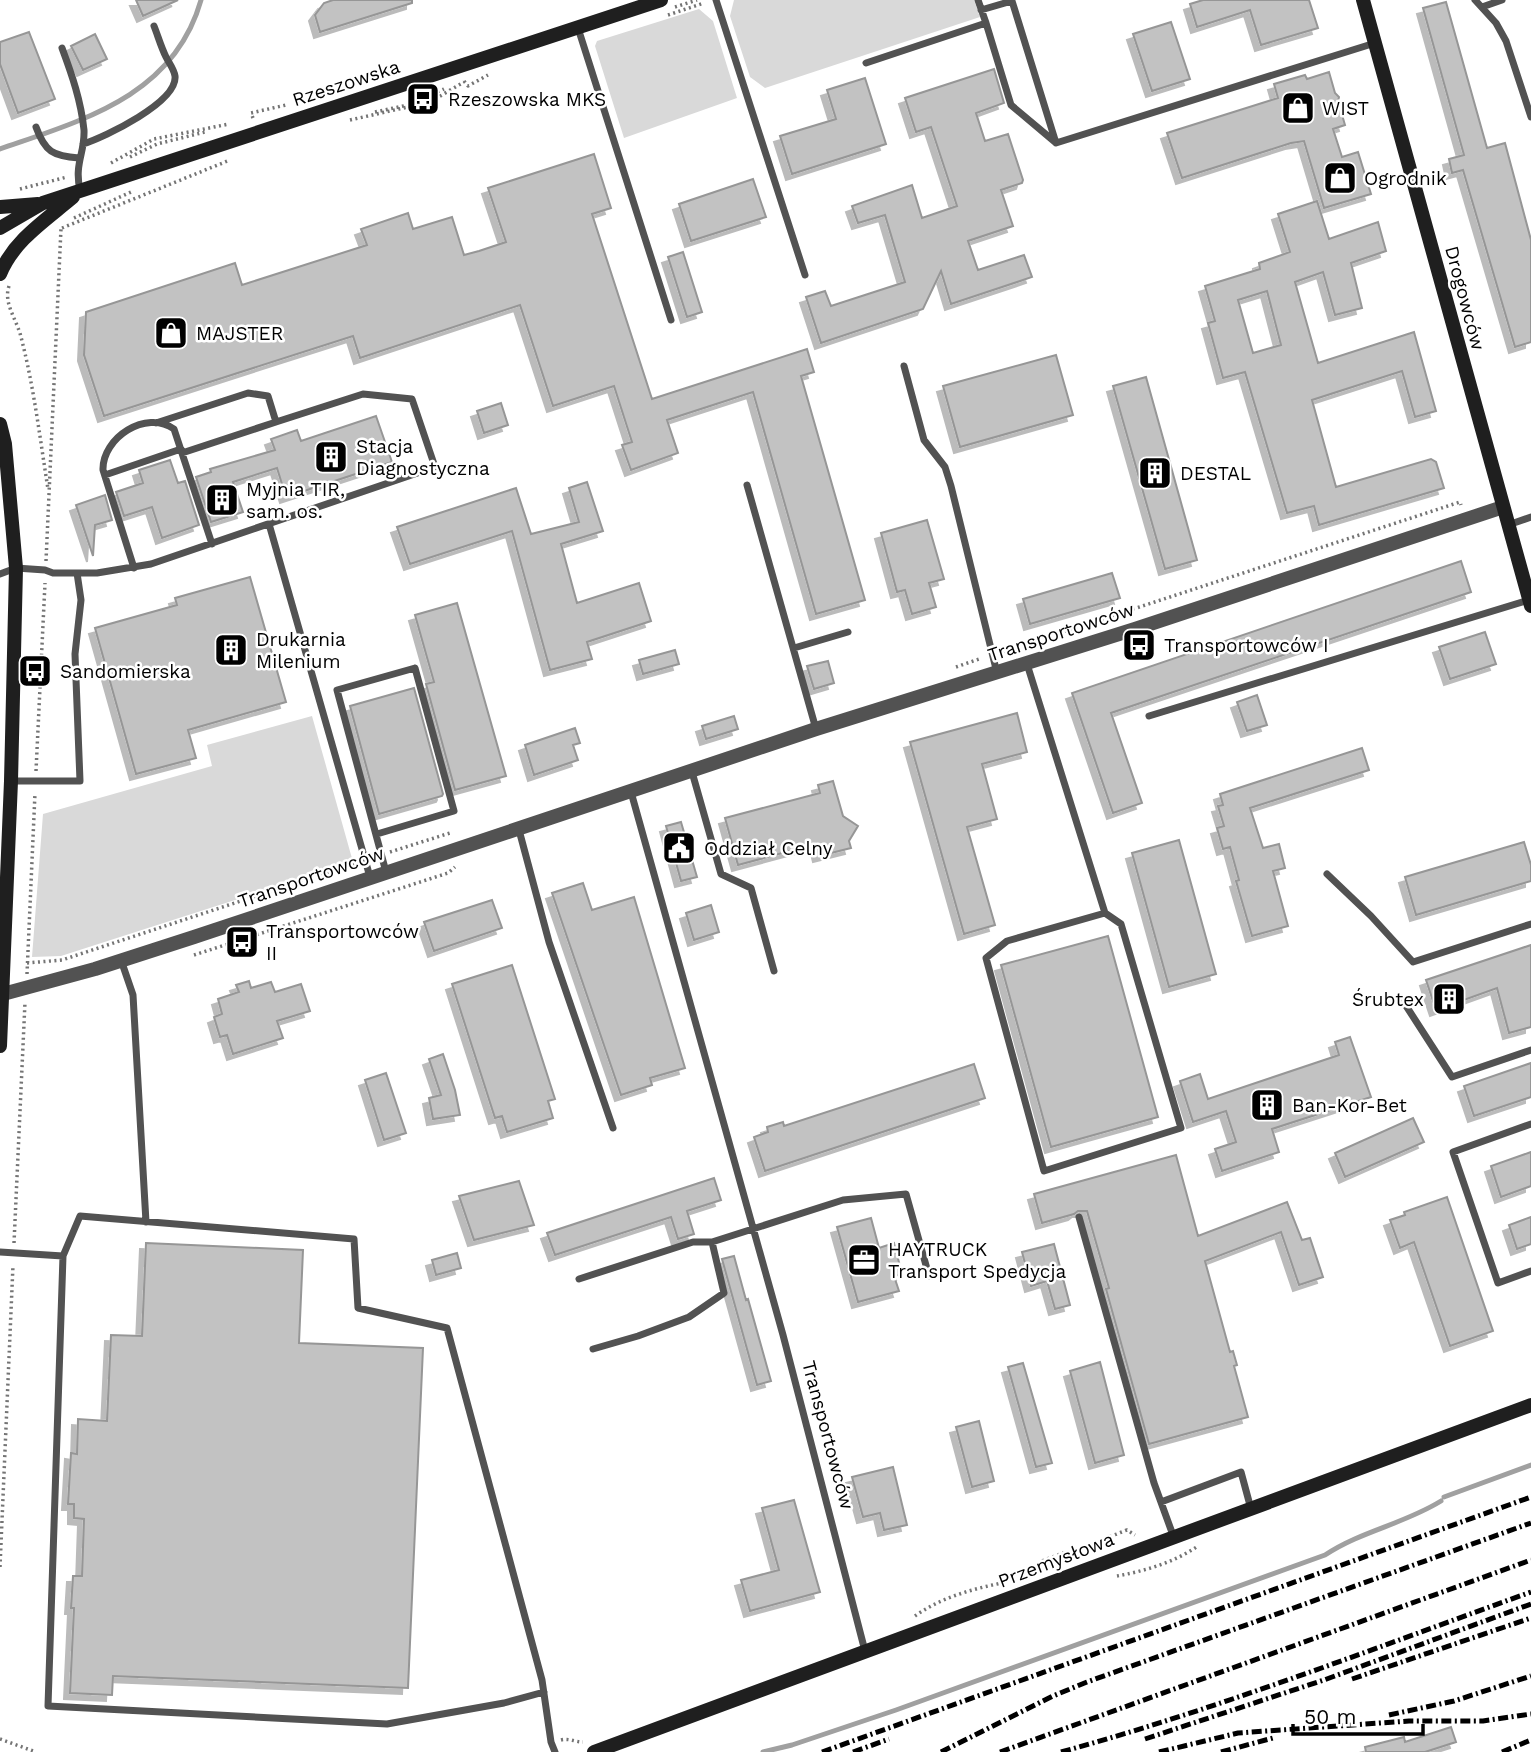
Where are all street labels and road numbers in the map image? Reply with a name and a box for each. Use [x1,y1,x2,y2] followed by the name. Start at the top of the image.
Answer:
[289,55,403,111] street label: Rzeszowska
[1440,243,1490,353] street label: Drogowców
[985,597,1137,667] street label: Transportowców
[235,841,387,913] street label: Transportowców
[797,1358,859,1512] street label: Transportowców
[995,1527,1117,1593] street label: Przemysłowa

